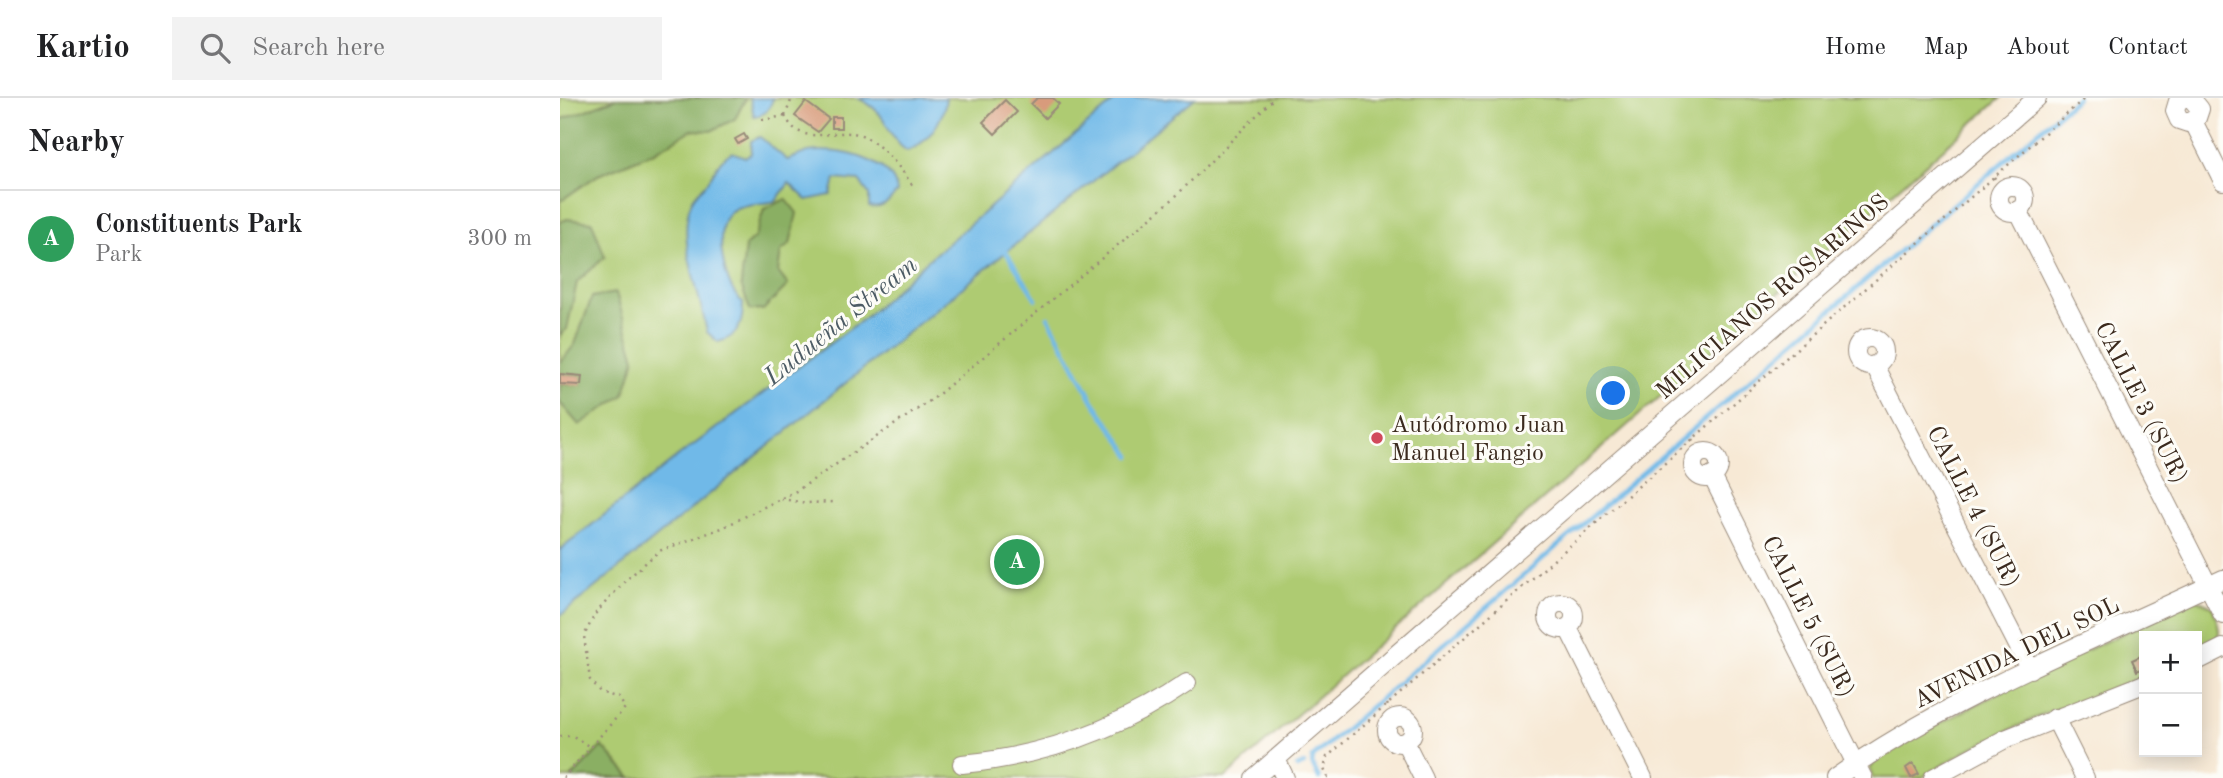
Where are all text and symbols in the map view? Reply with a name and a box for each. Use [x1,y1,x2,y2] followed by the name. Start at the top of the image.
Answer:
[172,17,662,80] search box
[196,29,234,67] icon: search
[35,32,130,65] text: Kartio
[252,35,385,61] text: Search here
[1825,36,1886,60] text: Home
[1924,36,1968,60] text: Map
[2006,36,2070,60] text: About
[2108,36,2188,60] text: Contact
[28,128,125,158] text: Nearby
[1653,190,1894,405] street label: MILICIANOS ROSARINOS
[95,212,303,238] text: Constituents Park
[42,227,60,250] text: A
[467,227,532,250] text: 300 m
[95,243,142,266] text: Park
[759,252,923,392] water label: Ludueña Stream
[2089,319,2191,487] street label: CALLE 3 (SUR)
[1596,376,1630,410] your location
[1391,414,1565,466] place label: Autódromo Juan Manuel Fangio
[1921,423,2023,591] street label: CALLE 4 (SUR)
[1369,430,1385,446] marker: Autódromo Juan Manuel Fangio
[1756,533,1858,701] street label: CALLE 5 (SUR)
[994,536,1040,588] pin: A
[1910,594,2123,714] street label: AVENIDA DEL SOL
[2139,631,2202,757] map controls
[2139,631,2202,694] button: +
[2139,694,2202,757] button: −

